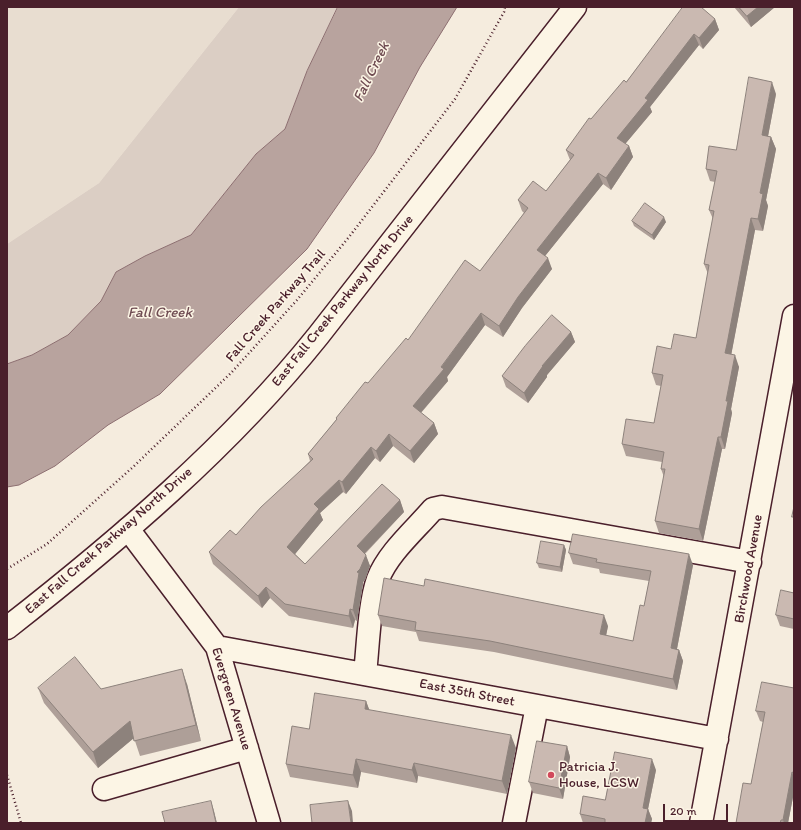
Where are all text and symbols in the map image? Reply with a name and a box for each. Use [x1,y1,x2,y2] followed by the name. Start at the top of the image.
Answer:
[350,39,394,105] water label: Fall Creek
[269,212,417,390] street label: East Fall Creek Parkway North Drive
[222,246,330,366] street label: Fall Creek Parkway Trail
[128,304,192,322] water label: Fall Creek
[22,464,196,618] street label: East Fall Creek Parkway North Drive
[731,513,767,625] street label: Birchwood Avenue
[207,646,255,752] street label: Evergreen Avenue
[418,675,516,711] street label: East 35th Street
[559,759,639,792] place label: Patricia J. House, LCSW
[546,770,556,780] marker: Patricia J. House, LCSW
[665,796,730,822] scale bar
[670,804,697,818] text: 20 m

